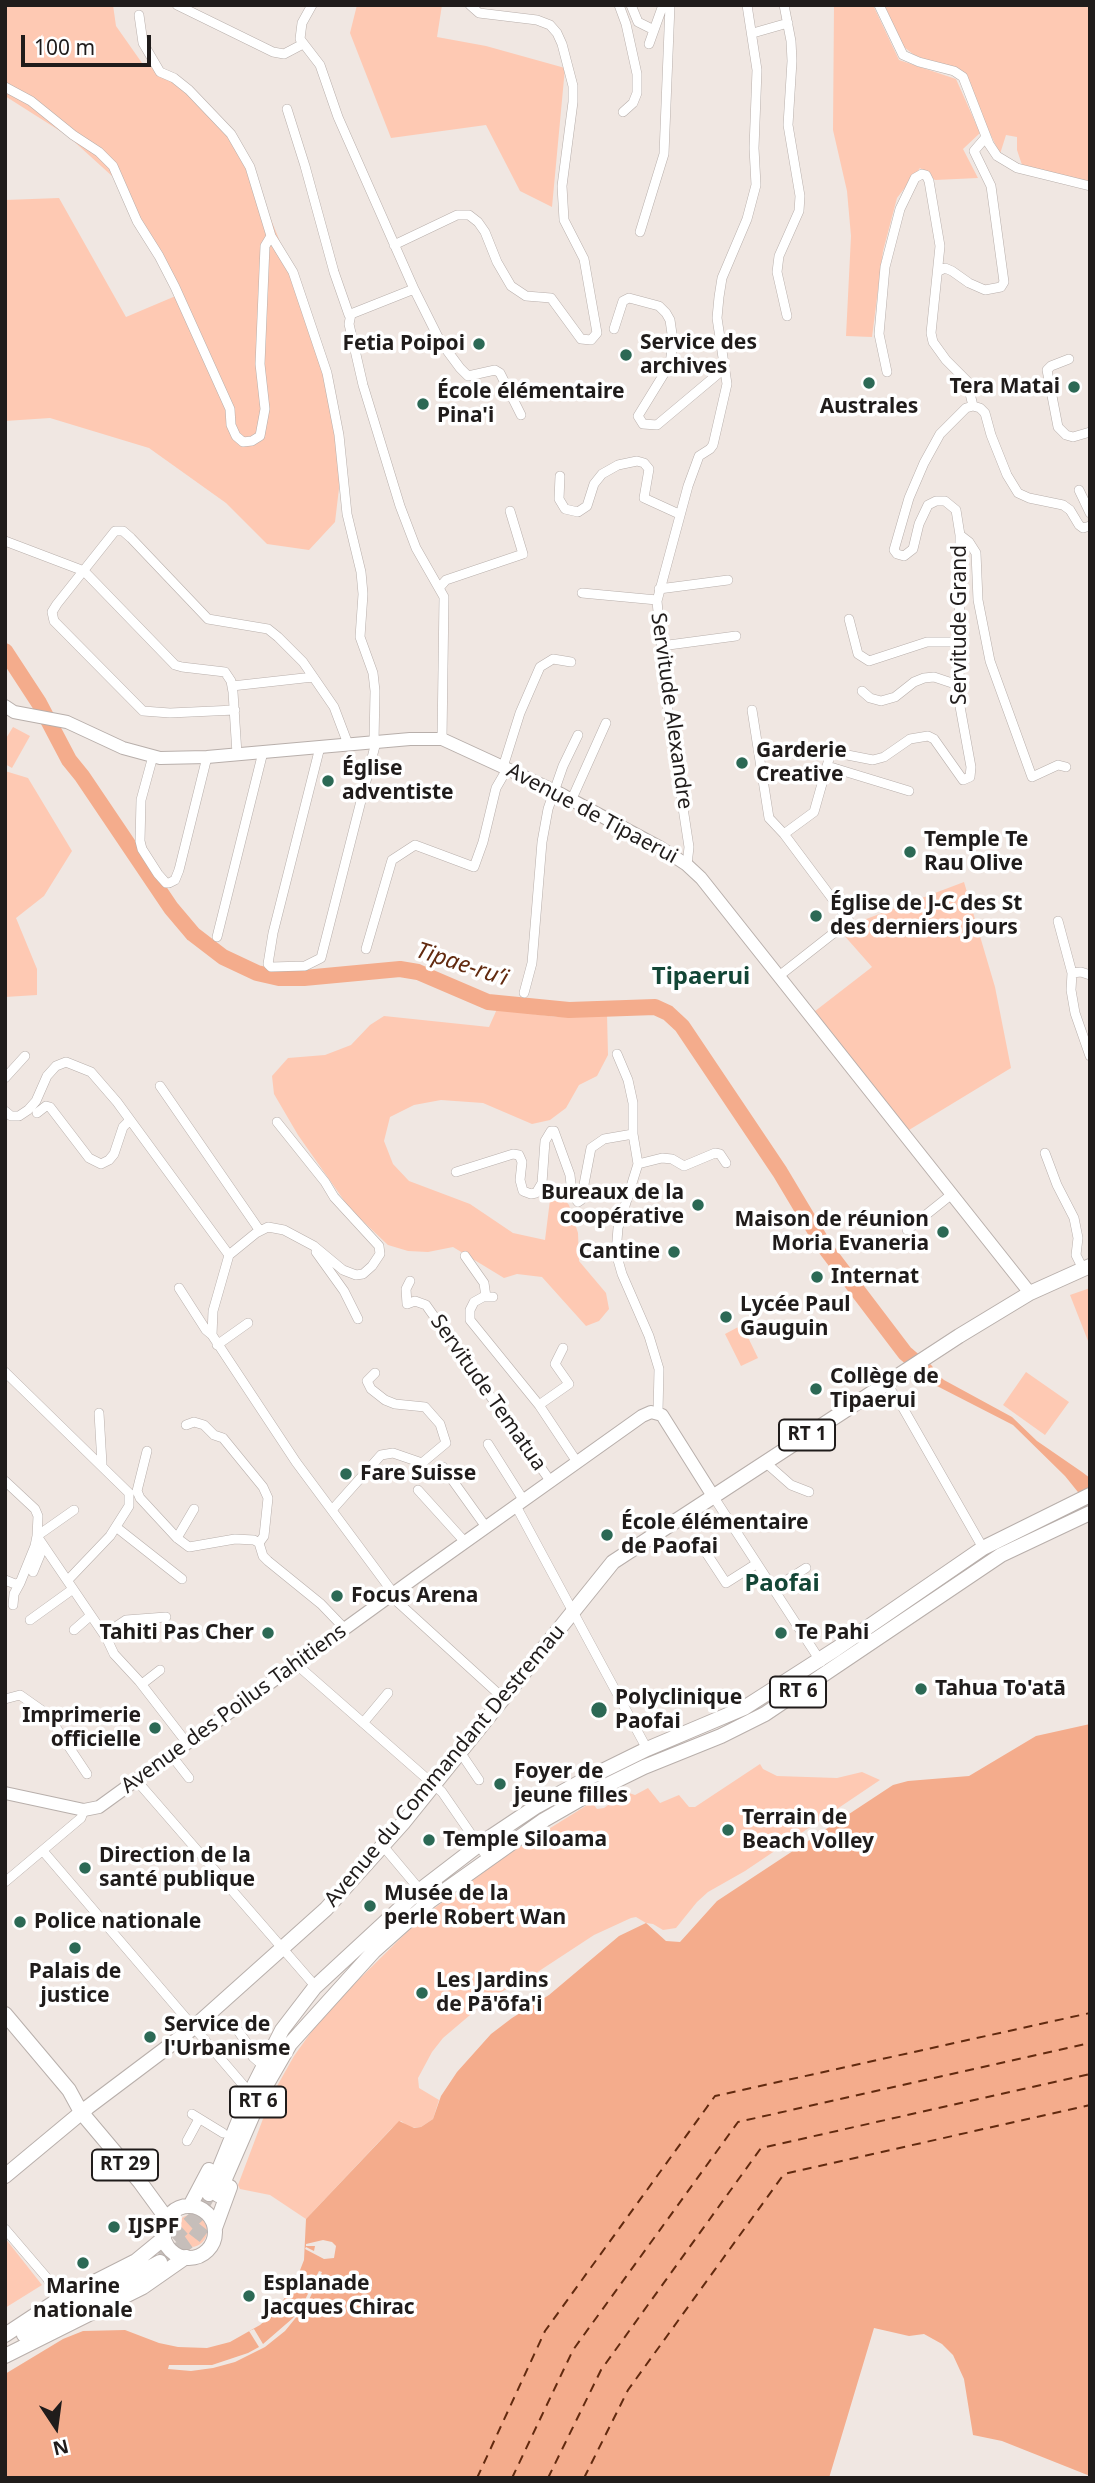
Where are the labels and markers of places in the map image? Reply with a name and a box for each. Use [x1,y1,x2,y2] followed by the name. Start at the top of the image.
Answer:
[640,330,757,380] place label: Service des archives
[342,331,465,357] place label: Fetia Poipoi
[471,336,487,352] marker: Fetia Poipoi
[618,347,634,363] marker: Service des archives
[949,374,1060,400] place label: Tera Matai
[861,375,877,391] marker: Australes
[437,379,624,429] place label: École élémentaire Pina'i
[1066,379,1082,395] marker: Tera Matai
[820,394,918,420] place label: Australes
[415,396,431,412] marker: École élémentaire Pina'i
[756,738,847,788] place label: Garderie Creative
[734,755,750,771] marker: Garderie Creative
[342,756,454,806] place label: Église adventiste
[320,773,336,789] marker: Église adventiste
[924,827,1028,877] place label: Temple Te Rau Olive
[902,844,918,860] marker: Temple Te Rau Olive
[830,891,1022,941] place label: Église de J-C des St des derniers jours
[808,908,824,924] marker: Église de J-C des St des derniers jours
[541,1180,684,1230] place label: Bureaux de la coopérative
[690,1197,706,1213] marker: Bureaux de la coopérative
[734,1207,929,1257] place label: Maison de réunion Moria Evaneria
[935,1224,951,1240] marker: Maison de réunion Moria Evaneria
[579,1239,660,1265] place label: Cantine
[666,1244,682,1260] marker: Cantine
[831,1264,919,1290] place label: Internat
[809,1269,825,1285] marker: Internat
[740,1292,851,1342] place label: Lycée Paul Gauguin
[718,1309,734,1325] marker: Lycée Paul Gauguin
[830,1364,939,1414] place label: Collège de Tipaerui
[808,1381,824,1397] marker: Collège de Tipaerui
[360,1461,476,1487] place label: Fare Suisse
[338,1466,354,1482] marker: Fare Suisse
[621,1510,808,1560] place label: École élémentaire de Paofai
[599,1527,615,1543] marker: École élémentaire de Paofai
[351,1583,478,1609] place label: Focus Arena
[329,1588,345,1604] marker: Focus Arena
[100,1620,254,1646] place label: Tahiti Pas Cher
[795,1620,869,1646] place label: Te Pahi
[260,1625,276,1641] marker: Tahiti Pas Cher
[773,1625,789,1641] marker: Te Pahi
[935,1676,1066,1702] place label: Tahua To'atā
[913,1681,929,1697] marker: Tahua To'atā
[615,1685,742,1735] place label: Polyclinique Paofai
[589,1700,609,1720] marker: Polyclinique Paofai
[22,1703,141,1753] place label: Imprimerie officielle
[147,1720,163,1736] marker: Imprimerie officielle
[514,1759,628,1809] place label: Foyer de jeune filles
[492,1776,508,1792] marker: Foyer de jeune filles
[742,1805,874,1855] place label: Terrain de Beach Volley
[720,1822,736,1838] marker: Terrain de Beach Volley
[443,1827,607,1853] place label: Temple Siloama
[421,1832,437,1848] marker: Temple Siloama
[99,1843,255,1893] place label: Direction de la santé publique
[77,1860,93,1876] marker: Direction de la santé publique
[384,1881,566,1931] place label: Musée de la perle Robert Wan
[362,1898,378,1914] marker: Musée de la perle Robert Wan
[34,1909,201,1935] place label: Police nationale
[12,1914,28,1930] marker: Police nationale
[67,1940,83,1956] marker: Palais de justice
[29,1959,121,2009] place label: Palais de justice
[436,1968,549,2018] place label: Les Jardins de Pā'ōfa'i
[414,1985,430,2001] marker: Les Jardins de Pā'ōfa'i
[164,2012,290,2062] place label: Service de l'Urbanisme
[142,2029,158,2045] marker: Service de l'Urbanisme
[128,2214,179,2240] place label: IJSPF
[106,2219,122,2235] marker: IJSPF
[75,2255,91,2271] marker: Marine nationale
[263,2271,415,2321] place label: Esplanade Jacques Chirac
[33,2274,133,2324] place label: Marine nationale
[241,2288,257,2304] marker: Esplanade Jacques Chirac

